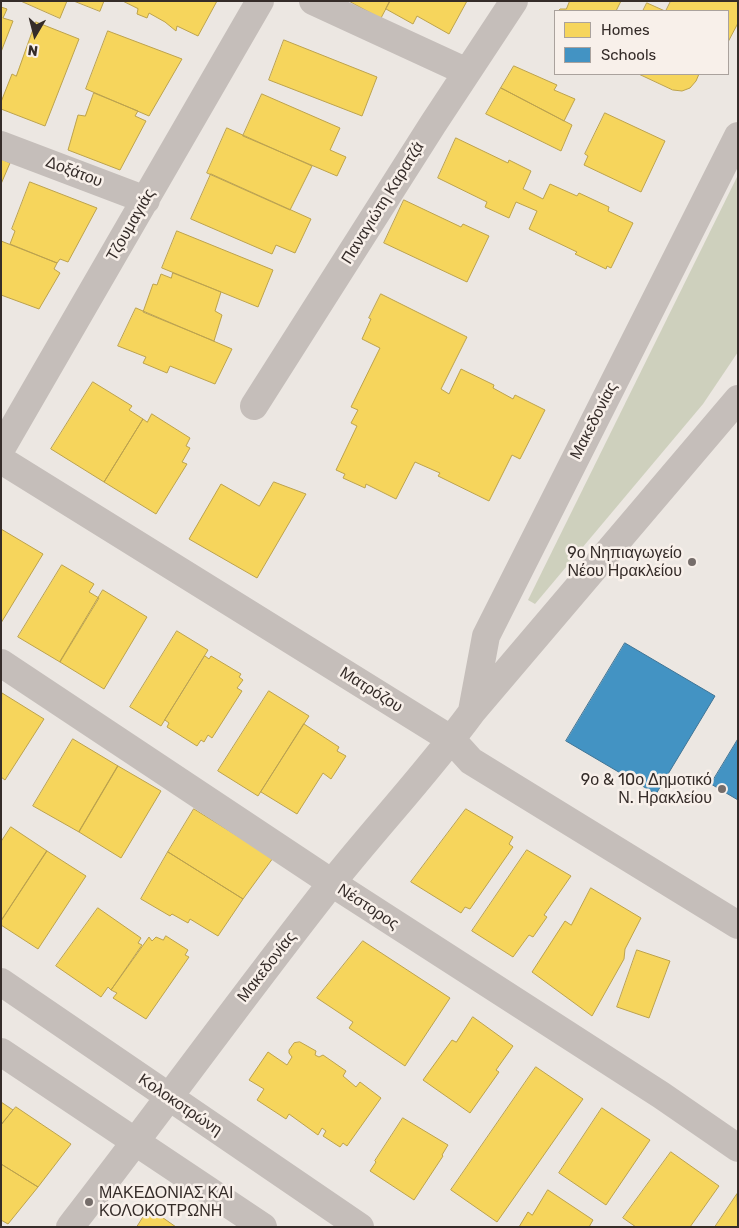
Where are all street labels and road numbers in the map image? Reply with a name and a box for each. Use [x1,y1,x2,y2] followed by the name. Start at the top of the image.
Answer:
[338,138,428,268] street label: Παναγιώτη Καρατζά
[43,152,105,192] street label: Δοξάτου
[103,185,159,265] street label: Τζουμαγιάς
[566,379,622,463] street label: Μακεδονίας
[336,663,406,717] street label: Ματρόζου
[334,880,402,934] street label: Νέστορος
[234,928,300,1006] street label: Μακεδονίας
[134,1070,226,1140] street label: Κολοκοτρώνη

